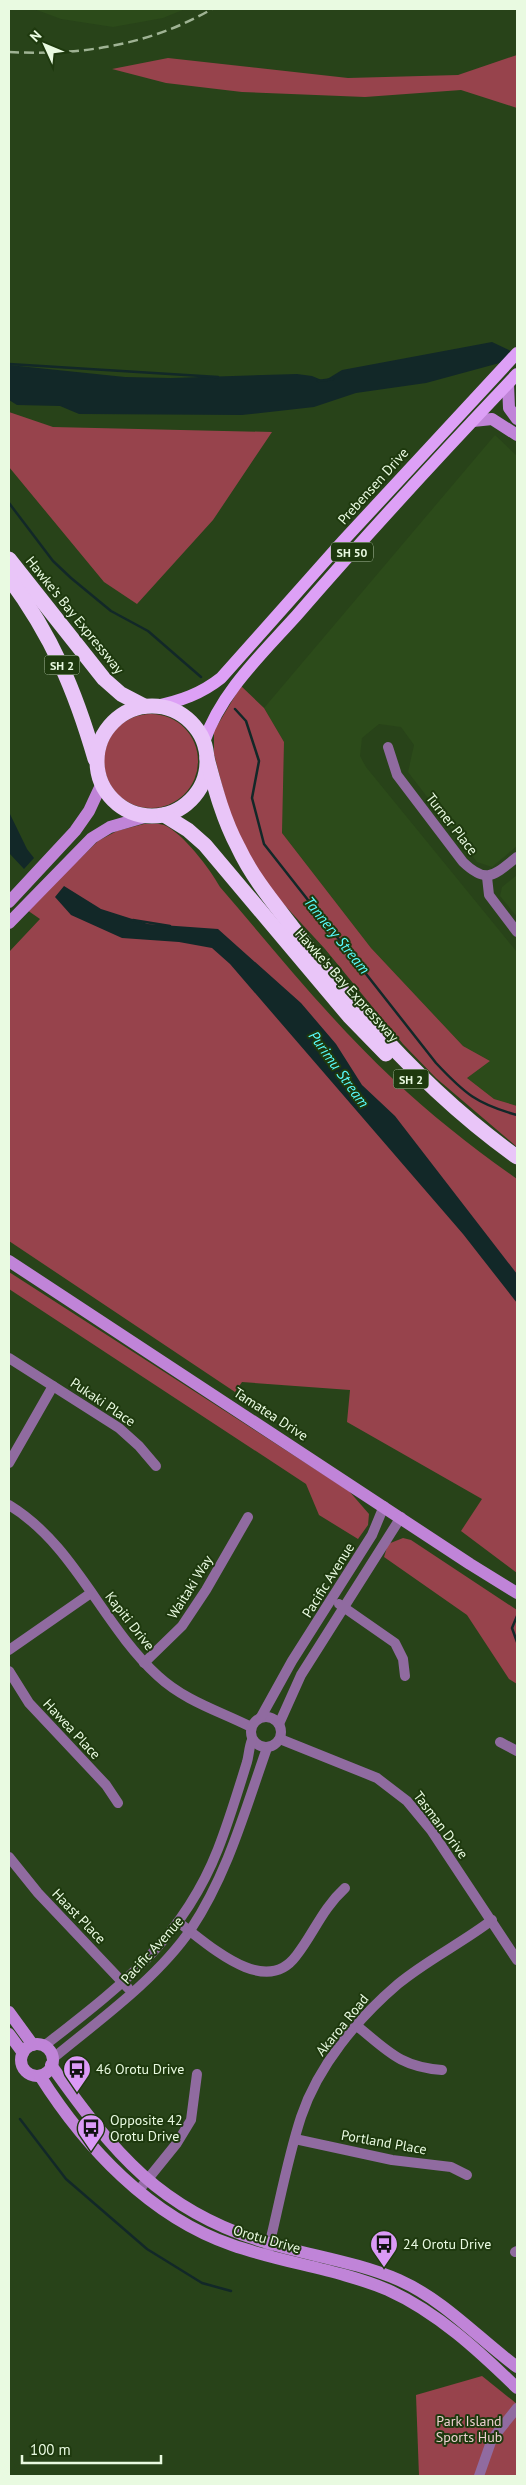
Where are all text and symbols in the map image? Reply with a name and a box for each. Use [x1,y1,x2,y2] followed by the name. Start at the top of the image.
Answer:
[20,20,70,70] north arrow
[26,26,45,46] text: N
[334,444,412,528] street label: Prebensen Drive
[331,542,373,562] road number: SH 50
[22,552,128,678] street label: Hawke's Bay Expressway
[44,656,80,674] road number: SH 2
[422,789,482,859] street label: Turner Place
[300,892,374,978] water label: Tannery Stream
[291,925,403,1046] street label: Hawke's Bay Expressway
[305,1027,373,1111] water label: Purimu Stream
[394,1070,428,1088] road number: SH 2
[67,1374,139,1430] street label: Pukaki Place
[230,1383,312,1445] street label: Tamatea Drive
[298,1539,358,1621] street label: Pacific Avenue
[163,1551,217,1622] street label: Waitaki Way
[101,1588,159,1654] street label: Kapiti Drive
[39,1695,105,1763] street label: Hawea Place
[410,1788,472,1862] street label: Tasman Drive
[48,1885,110,1947] street label: Haast Place
[117,1912,187,1988] street label: Pacific Avenue
[312,1990,372,2060] street label: Akaroa Road
[62,2054,92,2093] bus stop icon: 46 Orotu Drive
[96,2060,184,2078] place label: 46 Orotu Drive
[110,2111,183,2145] place label: Opposite 42 Orotu Drive
[76,2113,106,2152] bus stop icon: Opposite 42 Orotu Drive
[340,2126,428,2158] street label: Portland Place
[231,2221,303,2257] street label: Orotu Drive
[369,2229,399,2268] bus stop icon: 24 Orotu Drive
[403,2235,491,2253] place label: 24 Orotu Drive
[436,2412,502,2446] park label: Park Island Sports Hub
[22,2432,161,2464] scale bar
[30,2440,71,2459] text: 100 m

